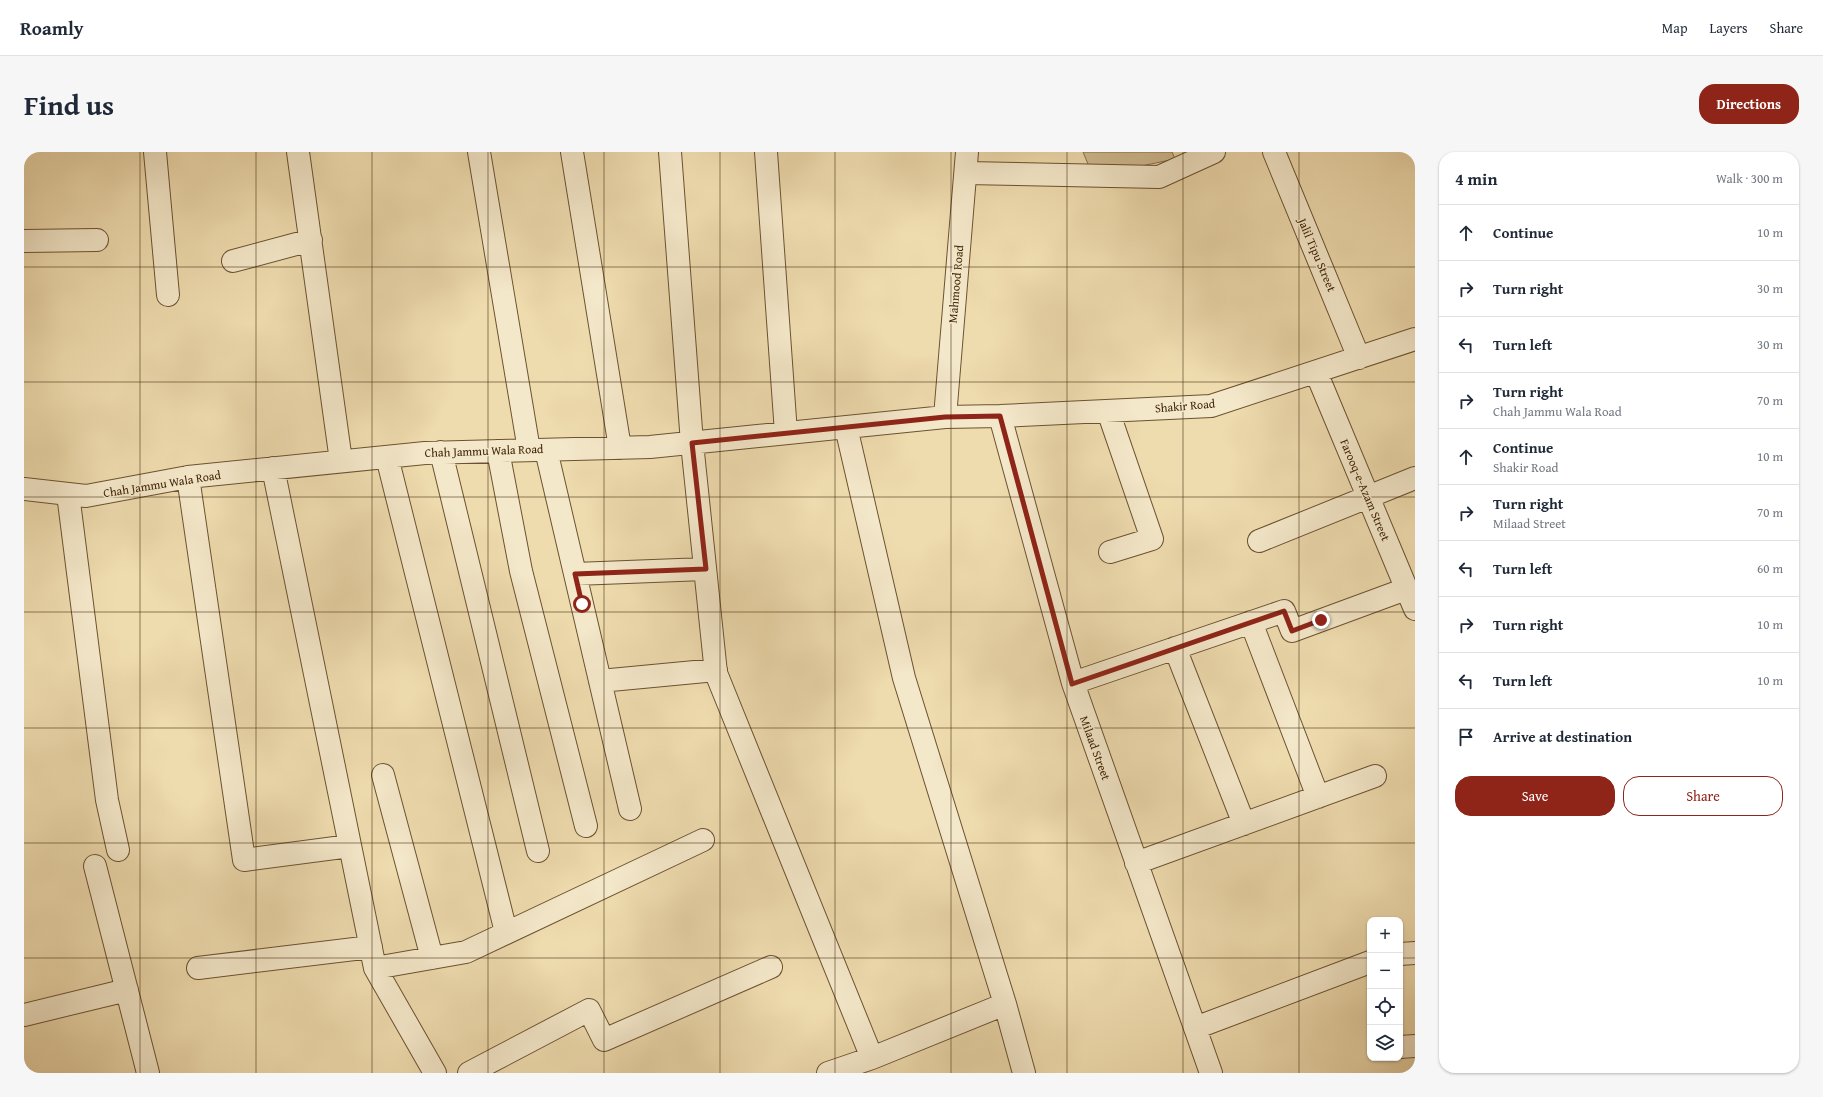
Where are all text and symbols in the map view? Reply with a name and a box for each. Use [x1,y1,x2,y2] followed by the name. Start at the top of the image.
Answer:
[20,14,84,42] text: Roamly
[1662,18,1688,38] text: Map
[1710,18,1748,38] text: Layers
[1770,18,1803,38] text: Share
[24,84,114,125] text: Find us
[1699,84,1799,124] button: Directions
[1455,166,1497,191] text: 4 min
[1716,169,1783,188] text: Walk · 300 m
[1294,214,1341,295] street label: Jalil Tipu Street
[1455,222,1477,244] icon: ahead
[1493,222,1554,243] text: Continue
[1757,223,1783,242] text: 10 m
[944,244,967,324] street label: Mahmood Road
[1455,278,1477,300] icon: right
[1493,278,1564,299] text: Turn right
[1757,279,1783,298] text: 30 m
[1455,334,1477,356] icon: left
[1493,334,1552,355] text: Turn left
[1757,335,1783,354] text: 30 m
[1493,381,1564,402] text: Turn right
[1455,390,1477,412] icon: right
[1757,391,1783,410] text: 70 m
[1154,394,1216,417] street label: Shakir Road
[1493,402,1622,421] text: Chah Jammu Wala Road
[1336,436,1395,544] street label: Farooq-e-Azam Street
[1493,437,1554,458] text: Continue
[424,440,544,461] street label: Chah Jammu Wala Road
[1455,446,1477,468] icon: ahead
[1757,447,1783,466] text: 10 m
[1493,458,1558,477] text: Shakir Road
[102,466,222,501] street label: Chah Jammu Wala Road
[1493,493,1564,514] text: Turn right
[1455,502,1477,524] icon: right
[1757,503,1783,522] text: 70 m
[1493,514,1566,533] text: Milaad Street
[1455,558,1477,580] icon: left
[1493,558,1552,579] text: Turn left
[1757,559,1783,578] text: 60 m
[573,595,591,613] route start
[1312,611,1330,629] route end
[1455,614,1477,636] icon: right
[1493,614,1564,635] text: Turn right
[1757,615,1783,634] text: 10 m
[1455,670,1477,692] icon: left
[1493,670,1552,691] text: Turn left
[1757,671,1783,690] text: 10 m
[1076,713,1115,783] street label: Milaad Street
[1455,726,1477,748] icon: arrive
[1493,726,1632,747] text: Arrive at destination
[1455,776,1615,816] button: Save
[1623,776,1783,816] button: Share
[1367,917,1403,1061] map controls
[1367,917,1403,953] button: +
[1367,953,1403,989] button: −
[1367,989,1403,1025] button: locate
[1367,1025,1403,1061] button: layers

